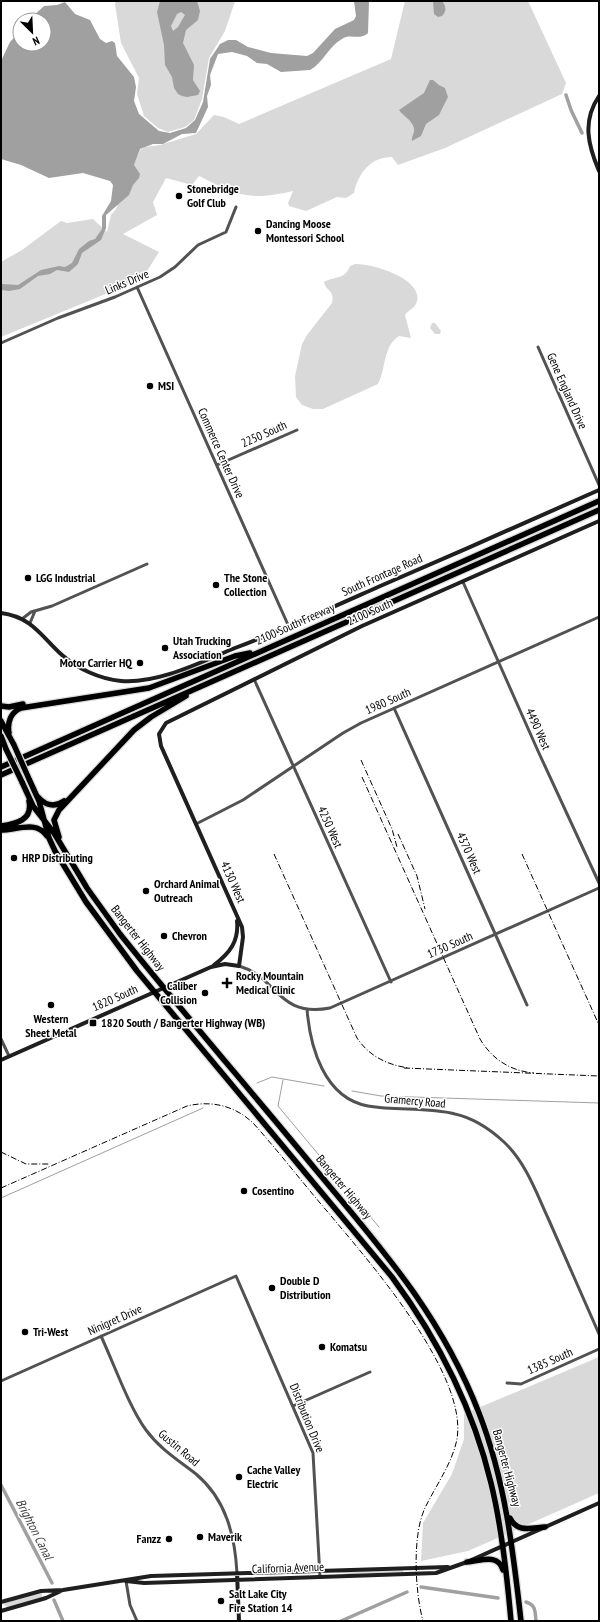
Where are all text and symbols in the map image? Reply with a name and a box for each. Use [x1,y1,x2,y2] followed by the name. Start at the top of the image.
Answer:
[12,12,52,52] north arrow
[30,34,42,49] text: N
[187,181,239,210] place label: Stonebridge Golf Club
[174,191,184,201] marker: Stonebridge Golf Club
[266,216,344,245] place label: Dancing Moose Montessori School
[253,226,263,236] marker: Dancing Moose Montessori School
[103,266,151,297] street label: Links Drive
[544,350,591,431] street label: Gene England Drive
[158,378,174,393] place label: MSI
[145,381,155,391] marker: MSI
[195,405,248,500] street label: Commerce Center Drive
[239,417,289,450] street label: 2250 South
[339,550,424,599] street label: South Frontage Road
[36,570,95,585] place label: LGG Industrial
[224,570,267,599] place label: The Stone Collection
[23,573,33,583] marker: LGG Industrial
[211,580,221,590] marker: The Stone Collection
[345,595,395,628] street label: 2100 South
[253,599,337,648] street label: 2100 South Freeway
[172,633,231,662] place label: Utah Trucking Association
[160,643,170,653] marker: Utah Trucking Association
[60,655,132,670] place label: Motor Carrier HQ
[135,658,145,668] marker: Motor Carrier HQ
[363,684,413,717] street label: 1980 South
[523,706,555,753] street label: 4490 West
[315,804,347,851] street label: 4250 West
[454,830,486,877] street label: 4370 West
[22,850,93,865] place label: HRP Distributing
[9,853,19,863] marker: HRP Distributing
[218,859,250,906] street label: 4130 West
[154,876,220,905] place label: Orchard Animal Outreach
[141,886,151,896] marker: Orchard Animal Outreach
[108,902,169,974] street label: Bangerter Highway
[172,928,207,943] place label: Chevron
[425,928,475,961] street label: 1730 South
[159,931,169,941] marker: Chevron
[236,968,304,997] place label: Rocky Mountain Medical Clinic
[221,977,233,989] marker: Rocky Mountain Medical Clinic
[160,978,197,1007] place label: Caliber Collision
[90,981,140,1014] street label: 1820 South
[200,988,210,998] marker: Caliber Collision
[46,1000,56,1010] marker: Western Sheet Metal
[25,1011,77,1040] place label: Western Sheet Metal
[101,1015,265,1030] place label: 1820 South / Bangerter Highway (WB)
[88,1018,98,1028] marker: 1820 South / Bangerter Highway (WB)
[384,1090,446,1111] street label: Gramercy Road
[313,1151,376,1222] street label: Bangerter Highway
[252,1183,295,1198] place label: Cosentino
[239,1186,249,1196] marker: Cosentino
[280,1273,331,1302] place label: Double D Distribution
[267,1283,277,1293] marker: Double D Distribution
[85,1301,144,1338] street label: Ninigret Drive
[33,1324,69,1339] place label: Tri-West
[20,1327,30,1337] marker: Tri-West
[330,1339,367,1354] place label: Komatsu
[317,1342,327,1352] marker: Komatsu
[525,1344,575,1377] street label: 1385 South
[287,1381,328,1455] street label: Distribution Drive
[156,1426,203,1469] street label: Gustin Road
[490,1428,525,1509] street label: Bangerter Highway
[247,1462,300,1491] place label: Cache Valley Electric
[234,1472,244,1482] marker: Cache Valley Electric
[12,1496,58,1564] water label: Brighton Canal
[208,1529,242,1544] place label: Maverik
[136,1531,161,1546] place label: Fanzz
[195,1532,205,1542] marker: Maverik
[164,1534,174,1544] marker: Fanzz
[252,1559,324,1576] street label: California Avenue
[229,1586,293,1615] place label: Salt Lake City Fire Station 14
[216,1596,226,1606] marker: Salt Lake City Fire Station 14

